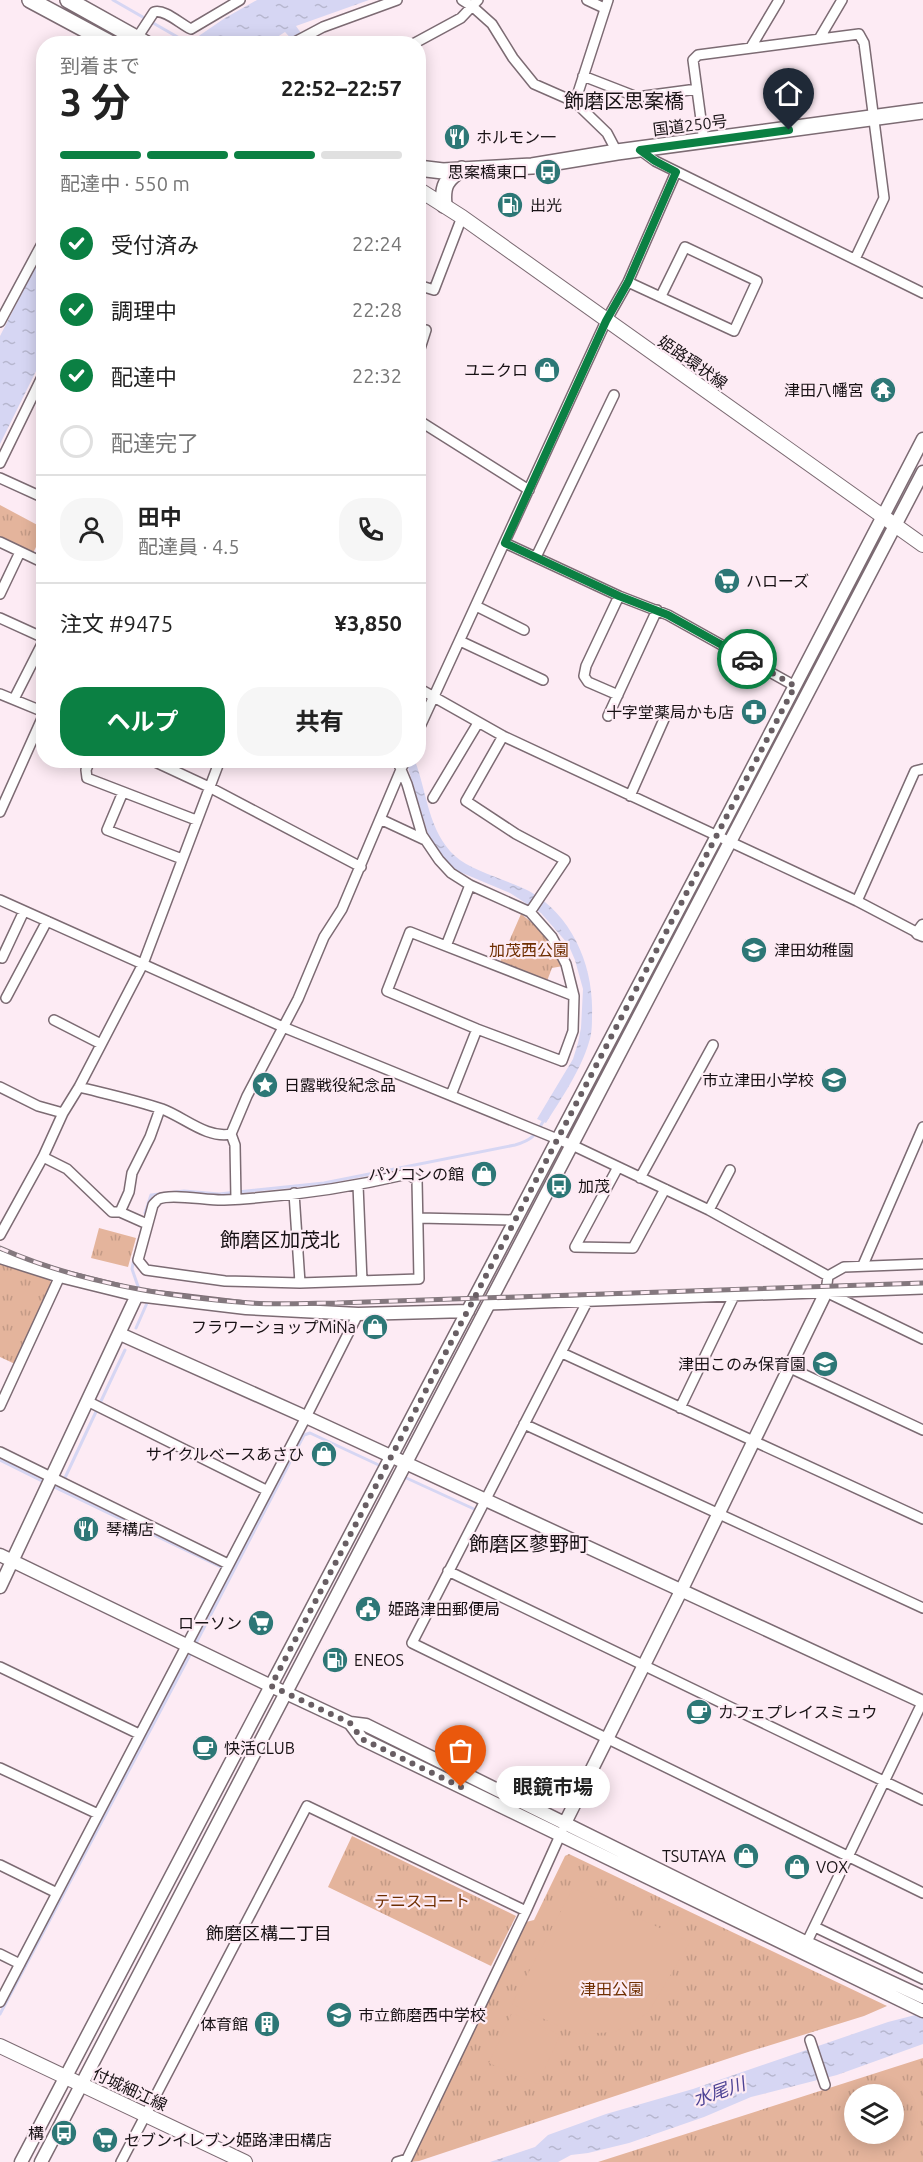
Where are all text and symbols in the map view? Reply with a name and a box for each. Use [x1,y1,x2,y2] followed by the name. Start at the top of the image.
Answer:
[60,54,140,77] text: 到着まで
[763,68,814,130] pin
[281,75,402,100] text: 22:52–22:57
[772,77,805,110] icon: home
[60,80,130,123] text: 3 分
[564,89,684,112] district label: 飾磨区思案橋
[652,111,728,139] street label: 国道250号
[442,122,472,152] restaurant icon: ホルモン一
[476,128,556,146] place label: ホルモン一
[533,157,563,187] bus stop icon: 思案橋東口
[448,163,528,181] place label: 思案橋東口
[60,172,190,195] text: 配達中 · 550 m
[495,190,525,220] fuel station icon: 出光
[530,196,562,214] place label: 出光
[60,227,93,260] icon: check
[111,232,199,257] text: 受付済み
[352,232,402,255] text: 22:24
[60,293,93,326] icon: check
[111,298,177,323] text: 調理中
[352,298,402,321] text: 22:28
[655,332,731,392] street label: 姫路環状線
[532,355,562,385] shop icon: ユニクロ
[60,359,93,392] icon: check
[464,361,528,379] place label: ユニクロ
[111,364,177,389] text: 配達中
[352,364,402,387] text: 22:32
[868,375,898,405] temple icon: 津田八幡宮
[784,381,864,399] place label: 津田八幡宮
[111,430,199,455] text: 配達完了
[60,498,123,561] button: person
[339,498,402,561] button: phone
[138,504,182,529] text: 田中
[138,535,240,558] text: 配達員 · 4.5
[712,566,742,596] supermarket icon: ハローズ
[746,572,809,590] place label: ハローズ
[335,610,402,635] text: ¥3,850
[60,611,173,636] text: 注文 #9475
[717,629,777,689] courier
[731,643,764,676] icon: car
[60,687,225,756] button: ヘルプ
[237,687,402,756] button: 共有
[739,697,769,727] pharmacy icon: 十字堂薬局かも店
[606,703,734,721] place label: 十字堂薬局かも店
[739,935,769,965] school or university icon: 津田幼稚園
[489,941,569,959] park label: 加茂西公園
[774,941,854,959] place label: 津田幼稚園
[819,1065,849,1095] school or university icon: 市立津田小学校
[250,1070,280,1100] place icon: 日露戦役紀念品
[702,1071,814,1089] place label: 市立津田小学校
[284,1076,396,1094] place label: 日露戦役紀念品
[469,1159,499,1189] shop icon: パソコンの館
[368,1165,464,1183] place label: パソコンの館
[544,1171,574,1201] bus stop icon: 加茂
[578,1177,610,1195] place label: 加茂
[220,1228,340,1251] district label: 飾磨区加茂北
[360,1312,390,1342] shop icon: フラワーショップMiNa
[191,1318,356,1336] place label: フラワーショップMiNa
[810,1349,840,1379] school or university icon: 津田このみ保育園
[678,1355,806,1373] place label: 津田このみ保育園
[309,1439,339,1469] shop icon: サイクルベースあさひ
[146,1445,304,1463] place label: サイクルベースあさひ
[71,1514,101,1544] restaurant icon: 琴構店
[106,1520,154,1538] place label: 琴構店
[469,1532,589,1555] district label: 飾磨区蓼野町
[353,1594,383,1624] public building icon: 姫路津田郵便局
[388,1600,500,1618] place label: 姫路津田郵便局
[246,1608,276,1638] supermarket icon: ローソン
[178,1614,242,1632] place label: ローソン
[320,1645,350,1675] fuel station icon: ENEOS
[354,1651,404,1669] place label: ENEOS
[684,1697,714,1727] cafe icon: カフェプレイスミュウ
[718,1703,878,1721] place label: カフェプレイスミュウ
[435,1725,486,1787] pin
[190,1733,220,1763] cafe icon: 快活CLUB
[444,1734,477,1767] icon: bag
[224,1739,295,1757] place label: 快活CLUB
[497,1766,611,1808] callout: 眼鏡市場
[513,1775,593,1798] text: 眼鏡市場
[731,1841,761,1871] shop icon: TSUTAYA
[662,1847,727,1865] place label: TSUTAYA
[782,1852,812,1882] shop icon: VOX
[816,1858,848,1876] place label: VOX
[374,1892,470,1910] park label: テニスコート
[206,1923,332,1943] district label: 飾磨区構二丁目
[580,1980,644,1998] park label: 津田公園
[324,2000,354,2030] school or university icon: 市立飾磨西中学校
[358,2006,486,2024] place label: 市立飾磨西中学校
[252,2009,282,2039] building icon: 体育館
[200,2015,248,2033] place label: 体育館
[90,2064,170,2114] street label: 付城細江線
[690,2072,749,2109] water label: 水尾川
[844,2084,904,2144] map controls
[844,2084,904,2144] button: layers
[49,2118,79,2148] bus stop icon: 構
[28,2124,44,2142] place label: 構
[90,2125,120,2155] supermarket icon: セブンイレブン姫路津田構店
[124,2131,332,2149] place label: セブンイレブン姫路津田構店

